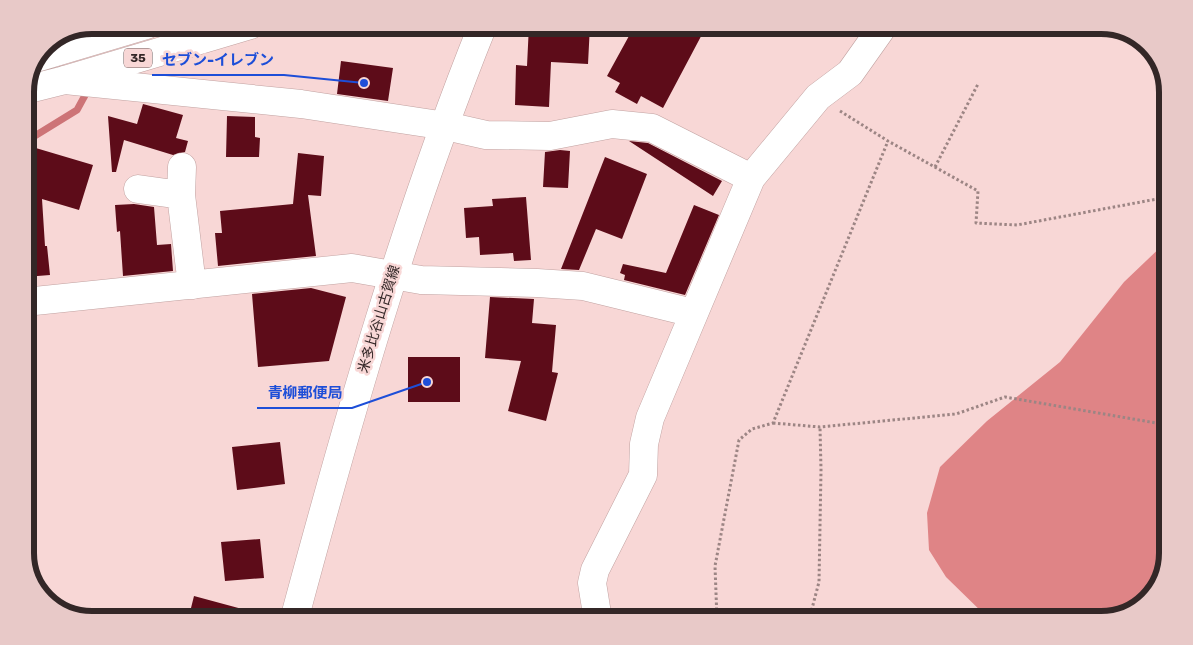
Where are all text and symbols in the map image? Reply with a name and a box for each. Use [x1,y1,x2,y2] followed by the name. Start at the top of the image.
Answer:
[152,45,284,75] callout: セブン-イレブン
[124,48,152,68] road number: 35
[162,51,274,69] text: セブン-イレブン
[354,263,404,375] street label: 米多比谷山古賀線
[257,378,352,408] callout: 青柳郵便局
[267,384,343,402] text: 青柳郵便局

